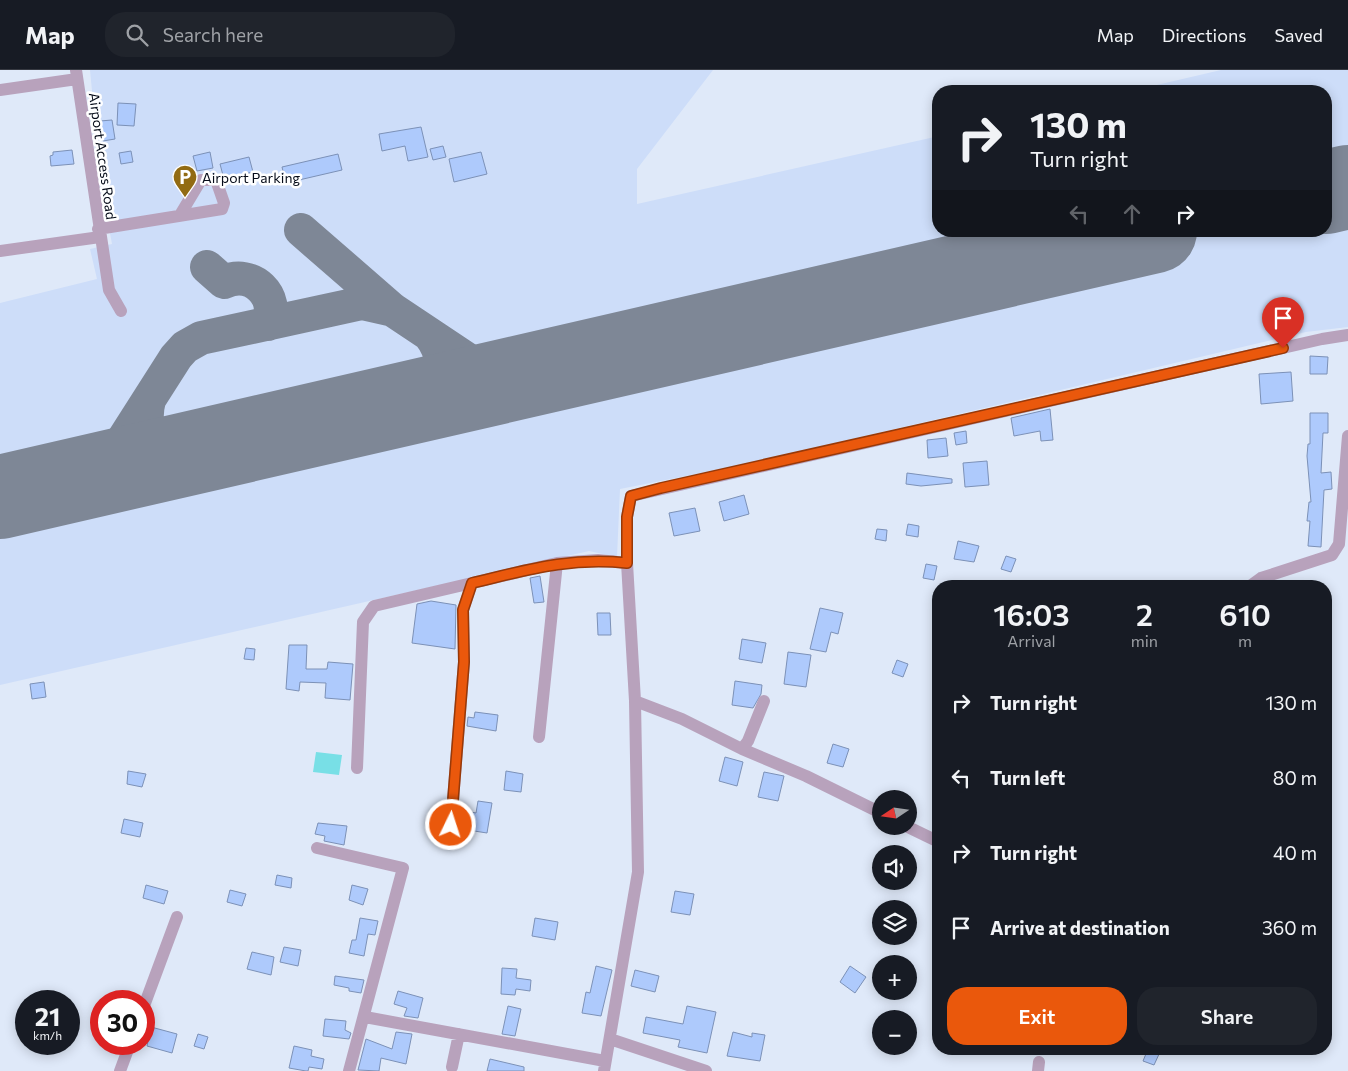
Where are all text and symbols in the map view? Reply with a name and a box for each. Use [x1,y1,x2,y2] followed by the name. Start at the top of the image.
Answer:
[105,12,455,57] search box
[25,20,75,49] text: Map
[123,21,151,49] icon: search
[163,23,263,46] text: Search here
[1097,24,1134,46] text: Map
[1162,24,1246,46] text: Directions
[1274,24,1323,46] text: Saved
[86,91,120,221] street label: Airport Access Road
[1030,102,1127,145] text: 130 m
[947,105,1012,170] icon: right
[1030,145,1128,172] text: Turn right
[172,164,198,198] parking icon: Airport Parking
[202,169,300,186] place label: Airport Parking
[1065,200,1093,228] icon: left
[1118,200,1146,228] icon: ahead
[1171,200,1199,228] icon: right
[1262,297,1304,348] pin
[1269,304,1297,332] icon: arrive
[993,595,1070,632] text: 16:03
[1136,595,1153,632] text: 2
[1219,595,1271,632] text: 610
[1007,631,1056,650] text: Arrival
[1131,631,1158,650] text: min
[1238,631,1252,650] text: m
[947,689,975,717] icon: right
[990,691,1077,714] text: Turn right
[1265,691,1317,714] text: 130 m
[947,764,975,792] icon: left
[990,766,1065,789] text: Turn left
[1273,766,1317,789] text: 80 m
[872,790,918,835] north arrow
[872,790,917,1055] map controls
[424,798,476,850] position arrow
[947,839,975,867] icon: right
[990,841,1077,864] text: Turn right
[1273,841,1317,864] text: 40 m
[872,845,917,890] button: sound
[872,900,917,945] button: layers
[947,914,975,942] icon: arrive
[990,916,1170,939] text: Arrive at destination
[1262,916,1317,939] text: 360 m
[872,955,917,1000] button: +
[947,987,1127,1045] button: Exit
[1137,987,1317,1045] button: Share
[90,990,155,1055] speed limit sign: 30
[35,1001,60,1031] text: 21
[872,1010,917,1055] button: −
[33,1028,62,1042] text: km/h

